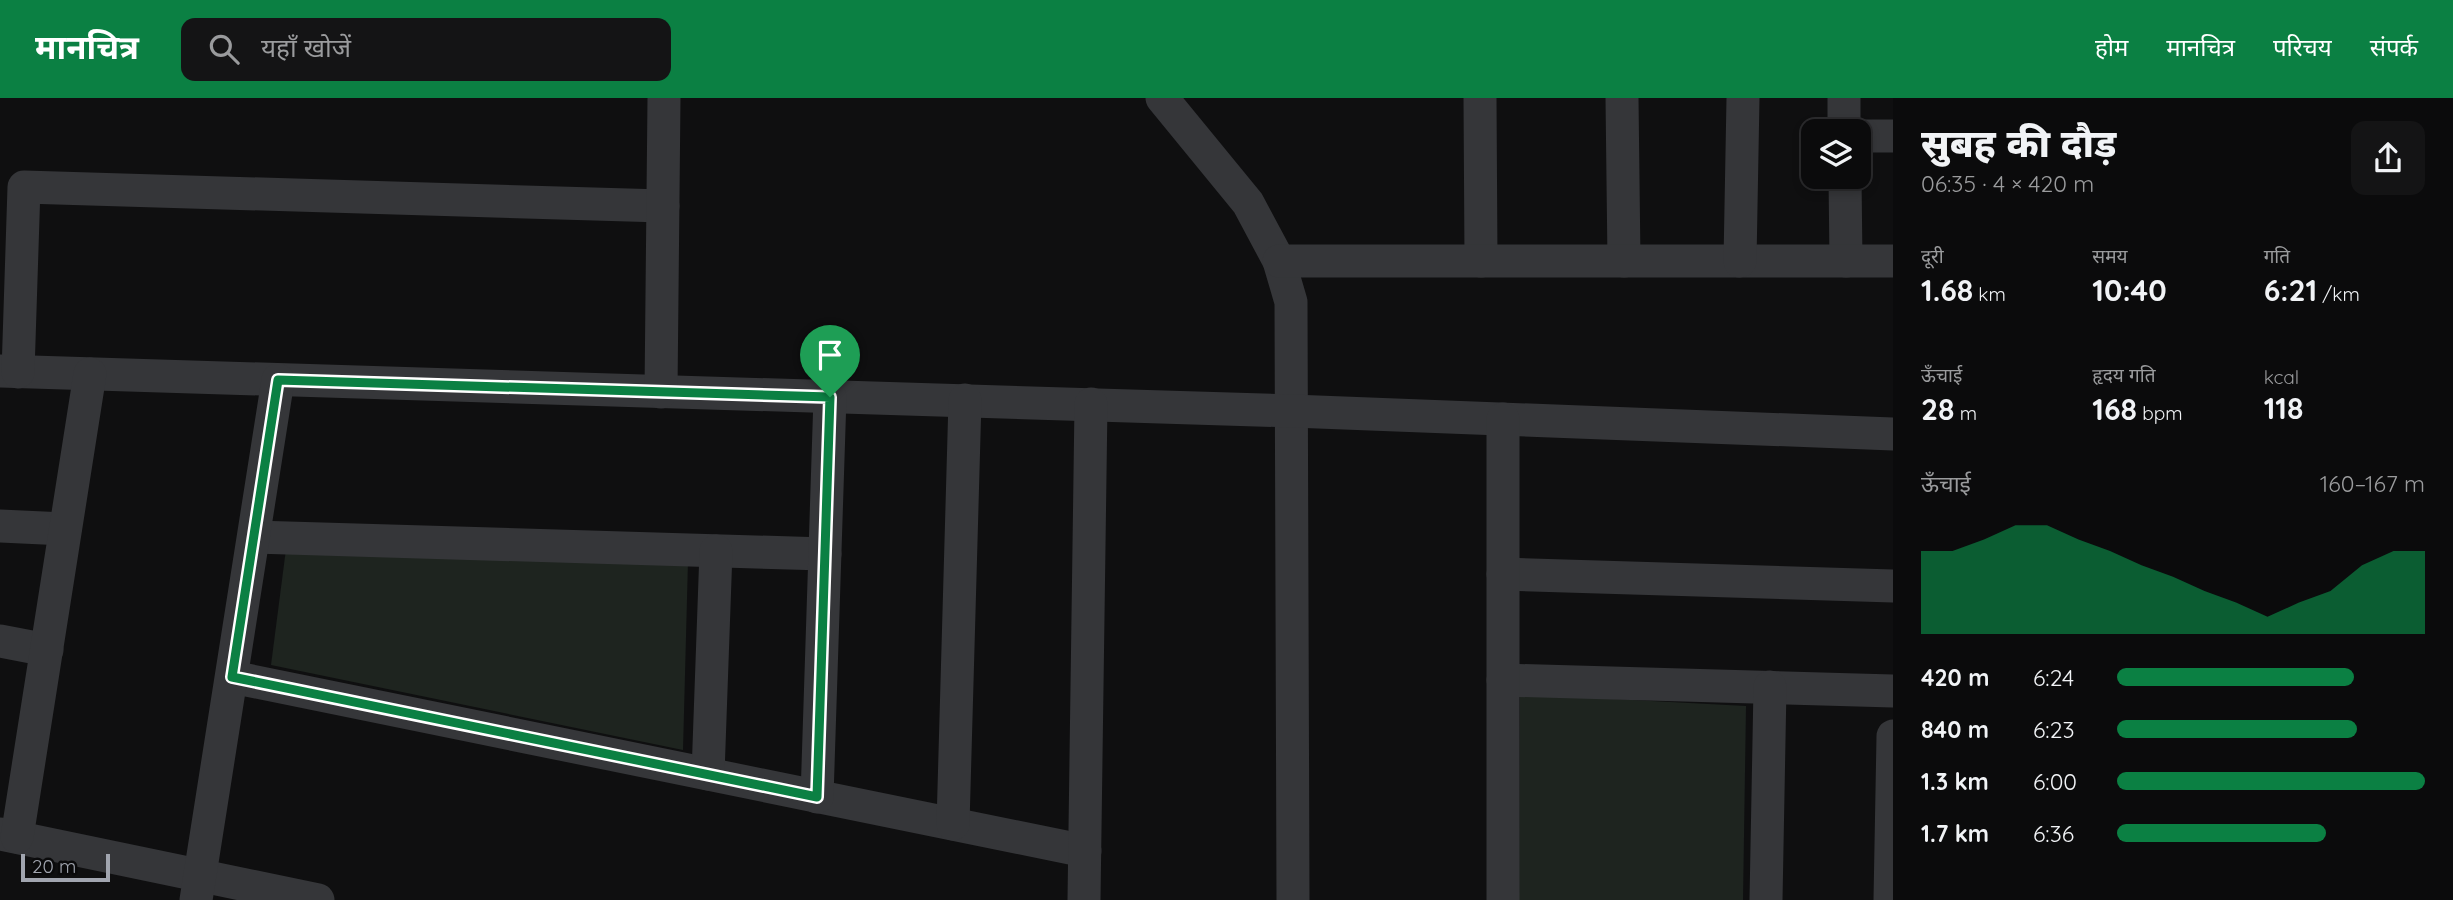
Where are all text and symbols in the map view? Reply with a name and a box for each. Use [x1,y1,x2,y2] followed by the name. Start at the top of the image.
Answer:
[181,18,671,81] search box
[35,26,139,67] text: मानचित्र
[205,30,243,68] icon: search
[261,31,351,64] text: यहाँ खोजें
[2095,32,2128,62] text: होम
[2166,32,2235,62] text: मानचित्र
[2273,32,2332,62] text: परिचय
[2370,32,2418,62] text: संपर्क
[1801,119,1871,189] map controls
[1801,119,1871,189] button: layers
[1921,119,2116,167] text: सुबह की दौड़
[2351,121,2425,195] button: share
[1921,169,2094,198] text: 06:35 · 4 × 420 m
[1921,244,1944,268] text: दूरी
[2092,244,2128,268] text: समय
[2264,244,2290,268] text: गति
[1921,271,1973,309] text: 1.68
[2092,271,2167,309] text: 10:40
[2264,271,2317,309] text: 6:21
[1973,282,2006,306] text: km
[2317,282,2360,306] text: /km
[800,325,860,397] pin
[811,336,849,374] icon: arrive
[1921,363,1962,387] text: ऊँचाई
[2092,363,2156,387] text: हृदय गति
[2264,365,2299,389] text: kcal
[2264,389,2303,427] text: 118
[1921,390,1955,428] text: 28
[2092,390,2137,428] text: 168
[1955,401,1977,425] text: m
[2137,401,2183,425] text: bpm
[1921,469,1971,498] text: ऊँचाई
[2320,469,2425,498] text: 160–167 m
[1921,663,1989,692] text: 420 m
[2033,663,2074,692] text: 6:24
[1921,715,1989,744] text: 840 m
[2033,715,2074,744] text: 6:23
[1921,767,1989,796] text: 1.3 km
[2033,767,2077,796] text: 6:00
[1921,819,1989,848] text: 1.7 km
[2033,819,2074,848] text: 6:36
[21,851,110,883] scale bar
[32,854,76,878] text: 20 m

